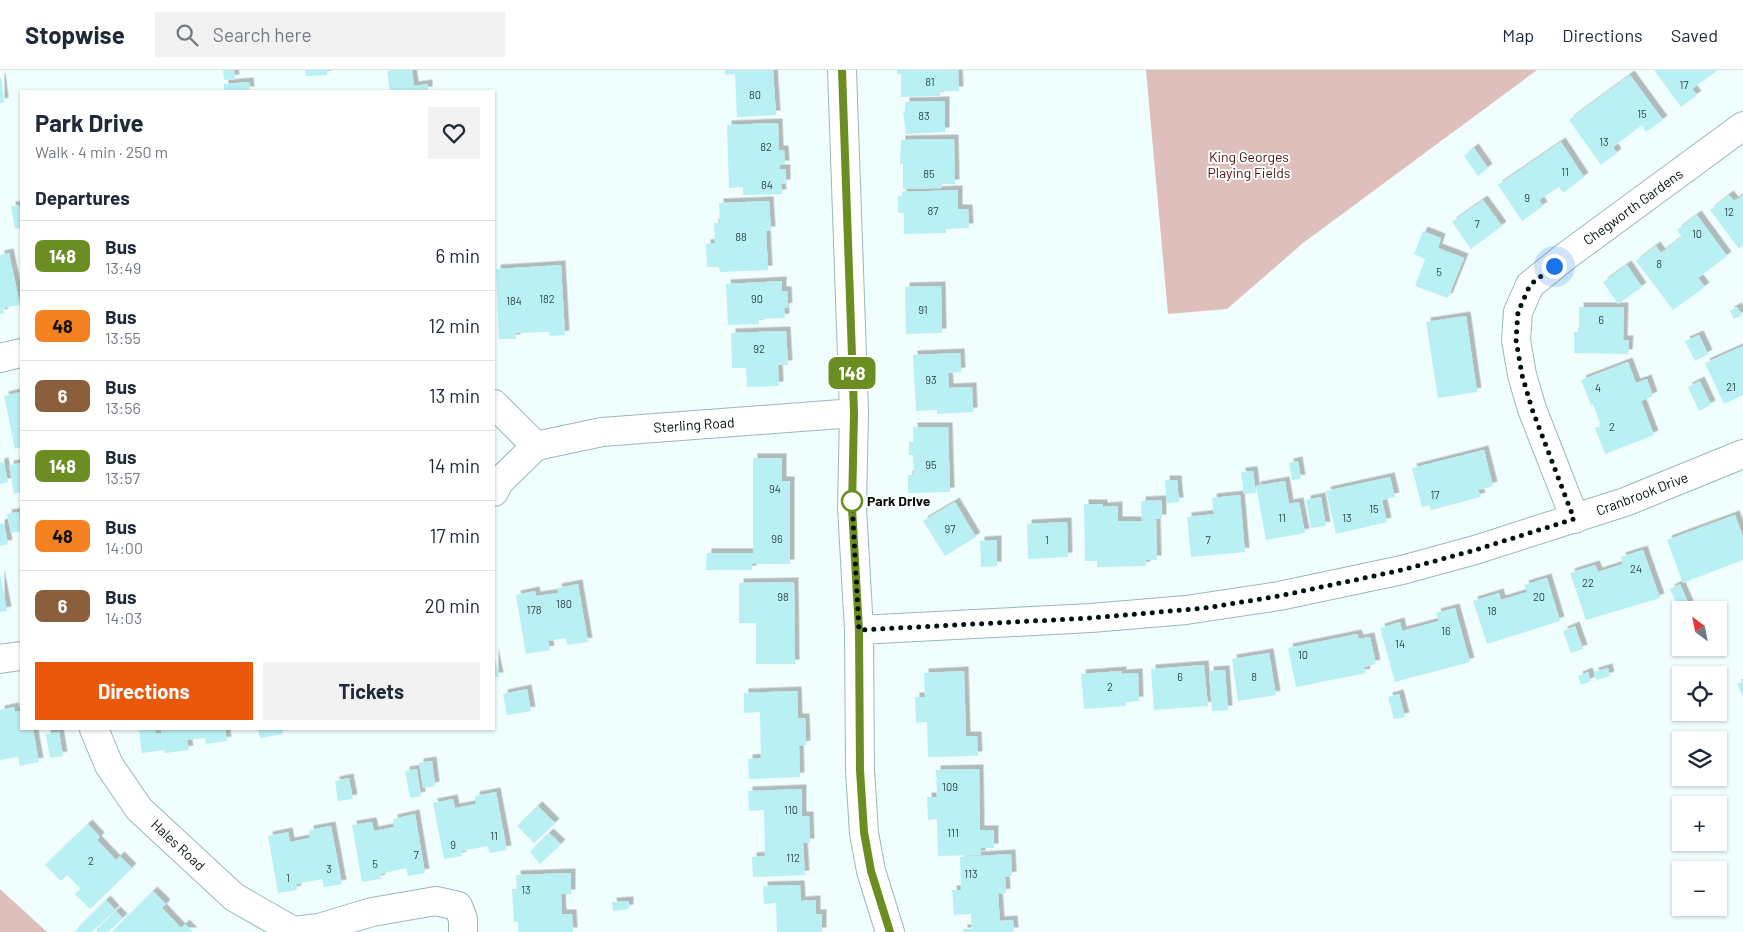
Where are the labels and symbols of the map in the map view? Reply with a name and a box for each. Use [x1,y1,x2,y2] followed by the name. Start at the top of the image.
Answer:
[925,75,935,88] house number: 81
[1679,78,1689,91] house number: 17
[749,88,761,101] house number: 80
[1637,107,1647,120] house number: 15
[918,109,930,122] house number: 83
[1599,135,1609,148] house number: 13
[760,140,772,153] house number: 82
[1207,148,1291,181] park label: King Georges Playing Fields
[1561,165,1569,178] house number: 11
[1580,165,1686,248] street label: Chegworth Gardens
[923,167,935,180] house number: 85
[761,178,773,191] house number: 84
[1524,191,1530,204] house number: 9
[928,204,938,217] house number: 87
[1724,205,1734,218] house number: 12
[1474,217,1480,230] house number: 7
[1692,227,1702,240] house number: 10
[735,230,747,243] house number: 88
[1542,254,1567,279] your location
[1656,257,1662,270] house number: 8
[1436,265,1442,278] house number: 5
[539,292,555,305] house number: 182
[751,292,763,305] house number: 90
[506,294,522,307] house number: 184
[918,303,928,316] house number: 91
[1598,313,1604,326] house number: 6
[753,342,765,355] house number: 92
[823,357,881,389] line badge: 148
[925,373,937,386] house number: 93
[1726,380,1736,393] house number: 21
[1595,381,1601,394] house number: 4
[653,413,735,436] street label: Sterling Road
[1609,420,1615,433] house number: 2
[925,458,937,471] house number: 95
[1593,468,1690,519] street label: Cranbrook Drive
[769,482,781,495] house number: 94
[1430,488,1440,501] house number: 17
[841,490,863,512] marker: Park Drive
[867,492,931,509] place label: Park Drive
[1369,502,1379,515] house number: 15
[1278,511,1286,524] house number: 11
[1342,511,1352,524] house number: 13
[945,522,955,535] house number: 97
[771,532,783,545] house number: 96
[1045,533,1049,546] house number: 1
[1205,533,1211,546] house number: 7
[1630,562,1642,575] house number: 24
[1582,576,1594,589] house number: 22
[777,590,789,603] house number: 98
[1533,590,1545,603] house number: 20
[556,597,572,610] house number: 180
[1672,601,1728,656] north arrow
[527,603,542,616] house number: 178
[1487,604,1497,617] house number: 18
[1441,624,1451,637] house number: 16
[1395,637,1405,650] house number: 14
[1298,648,1308,661] house number: 10
[1177,670,1183,683] house number: 6
[1251,670,1257,683] house number: 8
[1107,680,1113,693] house number: 2
[942,780,958,793] house number: 109
[784,803,798,816] house number: 110
[148,815,209,874] street label: Hales Road
[947,826,959,839] house number: 111
[490,829,498,842] house number: 11
[450,838,456,851] house number: 9
[413,848,419,861] house number: 7
[786,851,800,864] house number: 112
[88,854,94,867] house number: 2
[372,857,378,870] house number: 5
[326,862,332,875] house number: 3
[964,867,978,880] house number: 113
[286,871,290,884] house number: 1
[521,883,531,896] house number: 13

